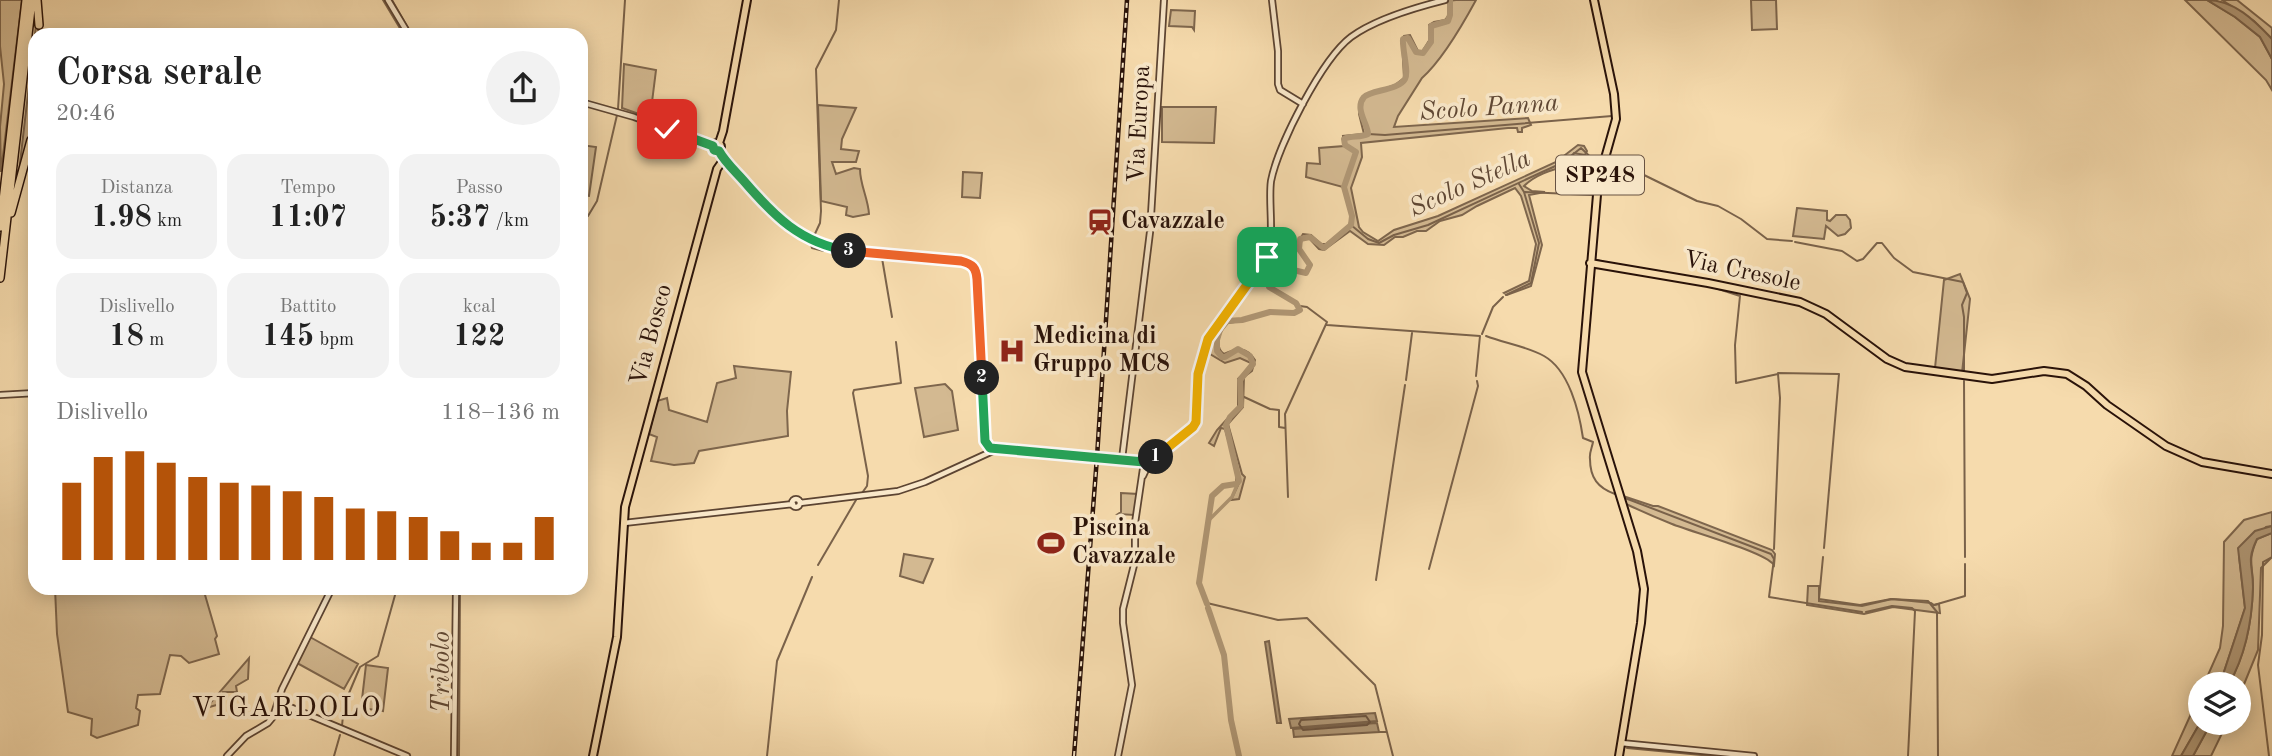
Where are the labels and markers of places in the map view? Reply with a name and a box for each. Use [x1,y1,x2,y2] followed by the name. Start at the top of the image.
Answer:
[637,99,697,159] pin
[1085,207,1115,237] station icon: Cavazzale
[1121,210,1225,234] place label: Cavazzale
[1237,227,1297,287] pin
[832,233,866,268] pin: 3
[1033,325,1170,377] place label: Medicina di Gruppo MC8
[997,336,1027,366] hospital icon: Medicina di Gruppo MC8
[964,360,1000,396] pin: 2
[1138,440,1174,475] pin: 1
[1072,517,1176,569] place label: Piscina Cavazzale
[1036,528,1066,558] sports icon: Piscina Cavazzale

